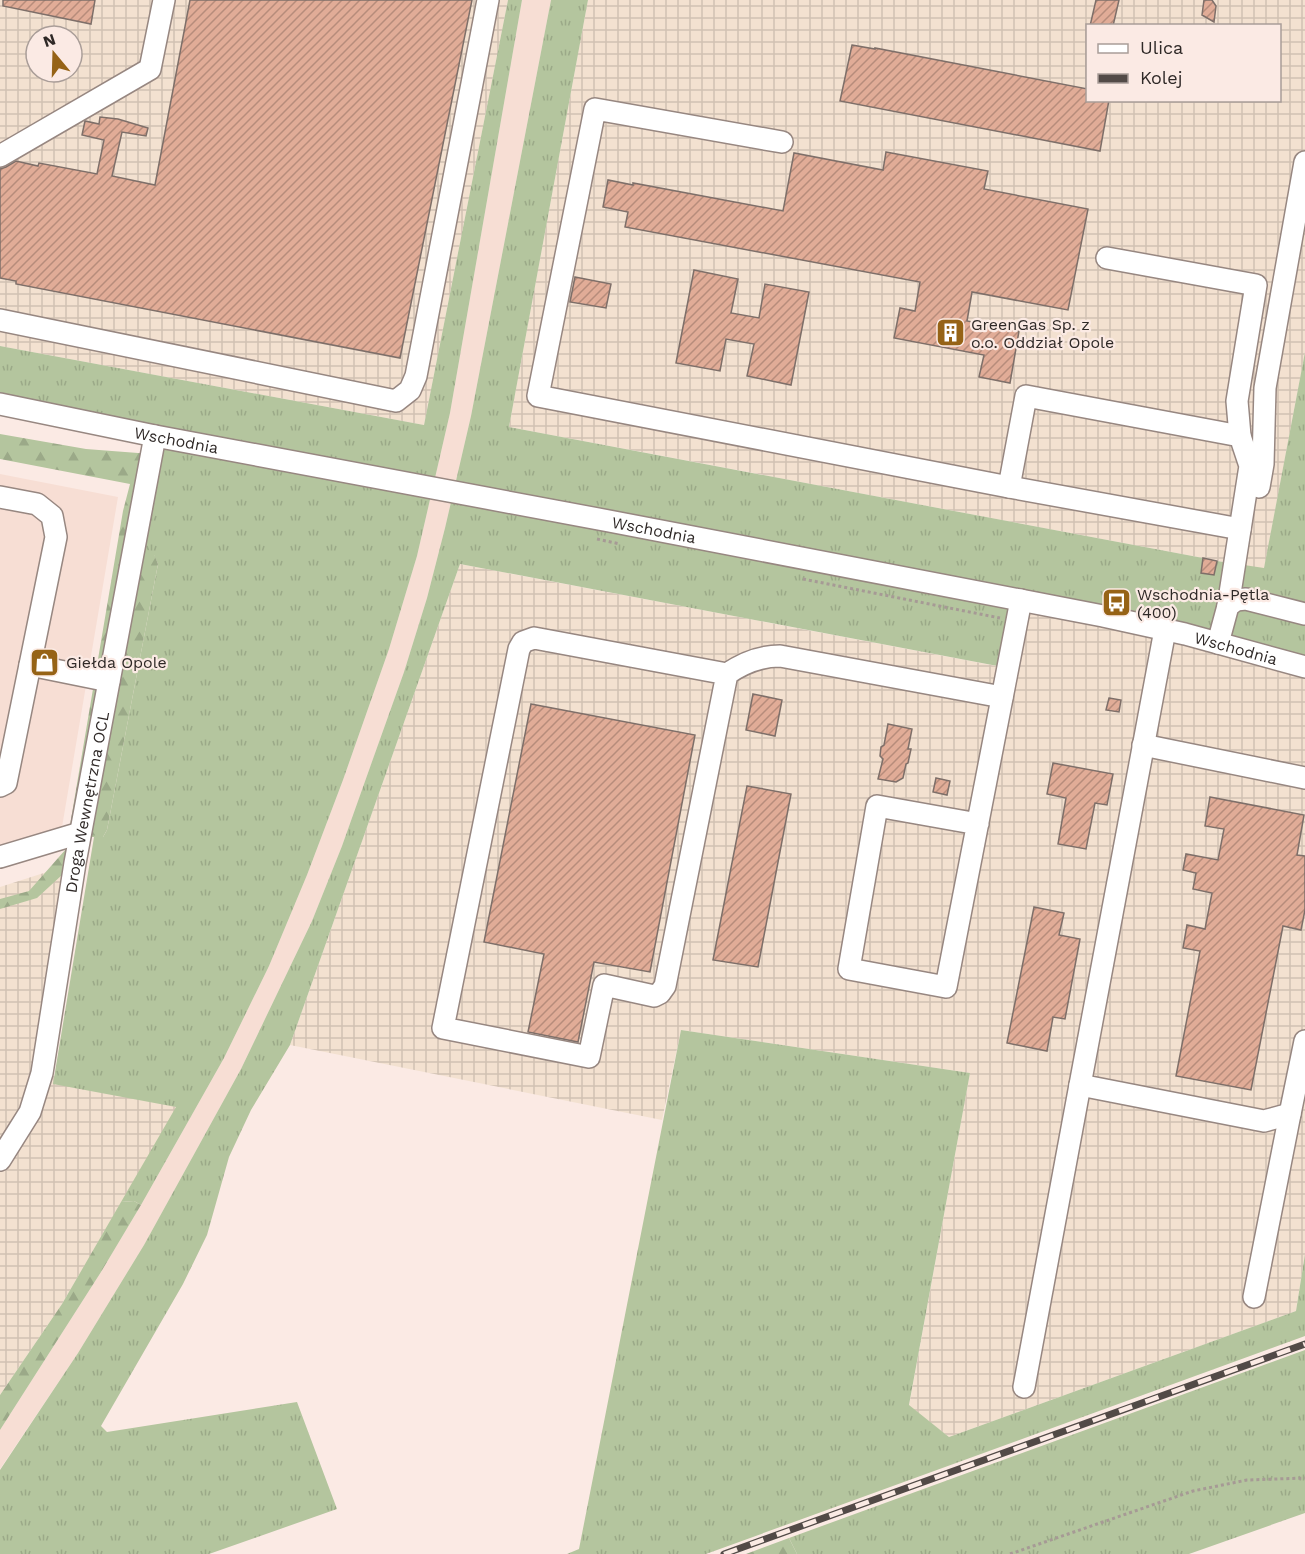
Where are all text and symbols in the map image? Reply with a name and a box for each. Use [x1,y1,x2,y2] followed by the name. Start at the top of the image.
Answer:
[24,24,84,84] north arrow
[1086,24,1281,102] legend
[41,29,58,51] text: N
[1140,37,1183,58] text: Ulica
[1140,67,1183,88] text: Kolej
[971,315,1114,352] place label: GreenGas Sp. z o.o. Oddział Opole
[934,317,966,349] building icon: GreenGas Sp. z o.o. Oddział Opole
[133,422,220,457] street label: Wschodnia
[610,512,698,547] street label: Wschodnia
[1137,585,1269,622] place label: Wschodnia-Pętla (400)
[1100,587,1132,619] bus stop icon: Wschodnia-Pętla (400)
[1192,628,1280,668] street label: Wschodnia
[29,646,61,678] shop icon: Giełda Opole
[66,653,167,672] place label: Giełda Opole
[61,709,113,894] street label: Droga Wewnętrzna OCL

